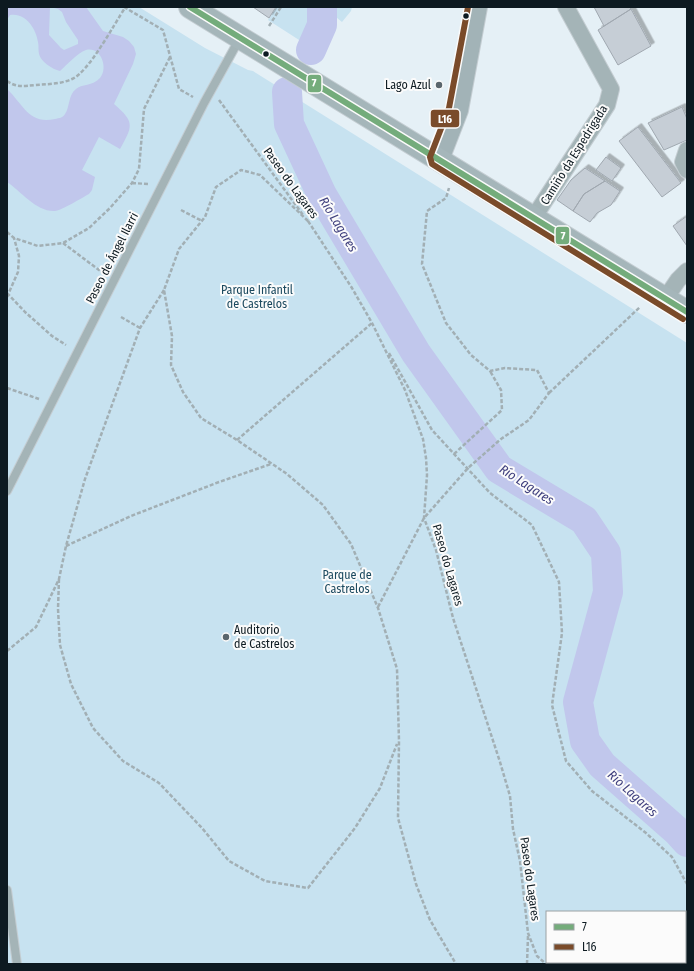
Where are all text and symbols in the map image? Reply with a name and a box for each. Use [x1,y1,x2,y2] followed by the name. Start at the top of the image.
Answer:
[461,11,471,21] unlabelled marker
[261,49,271,59] unlabelled marker
[307,74,322,93] line badge: 7
[312,77,317,90] text: 7
[385,78,431,92] place label: Lago Azul
[434,80,444,90] marker: Lago Azul
[538,102,610,207] street label: Camiño da Espedrigada
[430,109,460,128] line badge: L16
[438,113,452,126] text: L16
[261,145,321,221] street label: Paseo do Lagares
[316,194,361,255] water label: Río Lagares
[82,210,141,306] street label: Paseo de Ángel Ilarri
[555,226,570,245] line badge: 7
[561,230,566,243] text: 7
[221,283,293,311] park label: Parque Infantil de Castrelos
[497,461,557,508] water label: Río Lagares
[430,523,466,607] street label: Paseo do Lagares
[322,568,372,596] park label: Parque de Castrelos
[234,623,294,651] place label: Auditorio de Castrelos
[221,632,231,642] marker: Auditorio de Castrelos
[605,767,661,820] water label: Río Lagares
[517,836,543,922] street label: Paseo do Lagares
[546,911,686,963] legend
[582,920,587,934] text: 7
[582,940,597,954] text: L16

